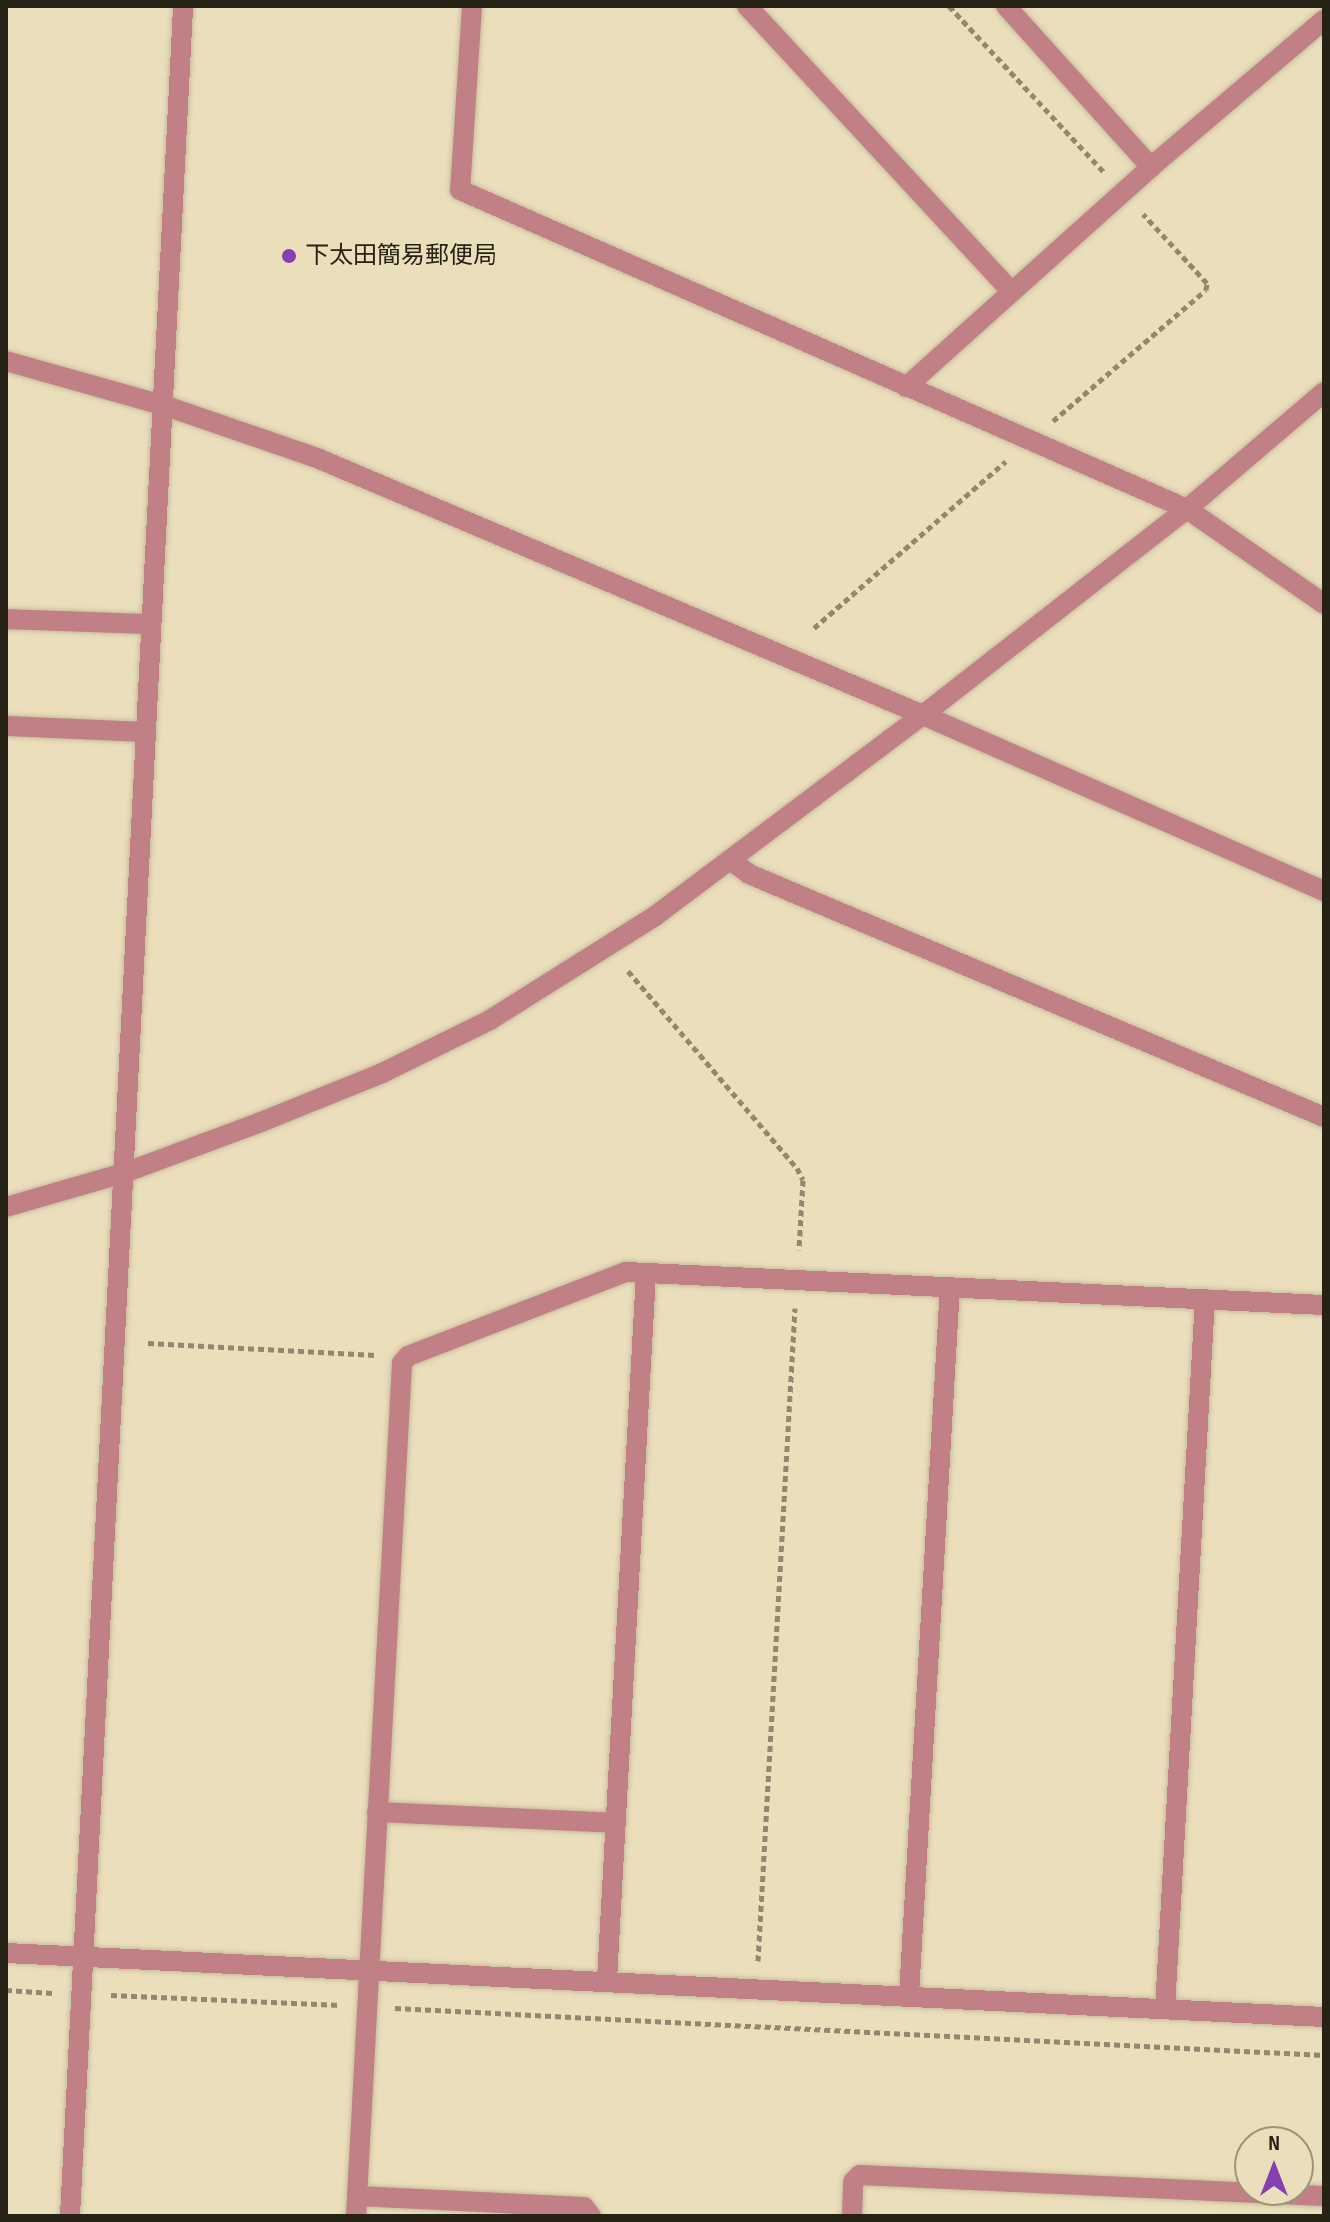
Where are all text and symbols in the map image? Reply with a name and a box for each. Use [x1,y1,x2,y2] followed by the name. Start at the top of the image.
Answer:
[305,242,497,270] place label: 下太田簡易郵便局
[280,247,298,265] marker: 下太田簡易郵便局
[1234,2126,1314,2206] north arrow
[1268,2130,1280,2157] text: N

